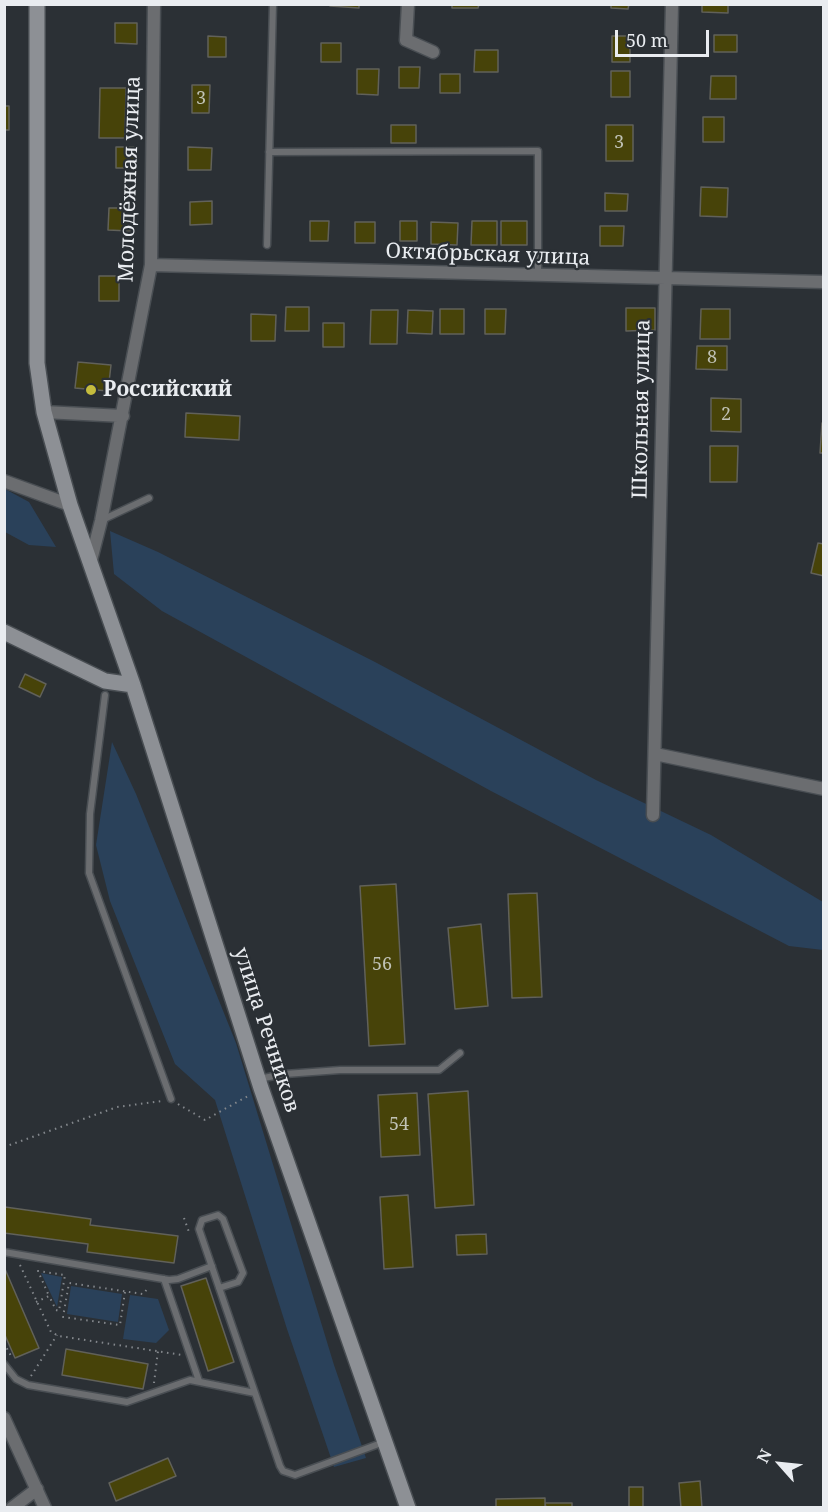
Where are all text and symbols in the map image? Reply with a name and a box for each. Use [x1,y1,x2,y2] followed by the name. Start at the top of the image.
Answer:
[618,18,712,56] scale bar
[626,28,668,52] text: 50 m
[114,75,146,283] street label: Молодёжная улица
[196,88,206,110] house number: 3
[614,132,624,154] house number: 3
[385,239,591,271] street label: Октябрьская улица
[628,319,656,499] street label: Школьная улица
[707,347,717,369] house number: 8
[103,377,232,403] place label: Российский
[84,383,98,397] marker: Российский
[721,404,731,426] house number: 2
[227,944,305,1116] street label: улица Речников
[372,954,392,976] house number: 56
[389,1114,409,1136] house number: 54
[750,1434,810,1494] north arrow
[751,1445,777,1466] text: N

